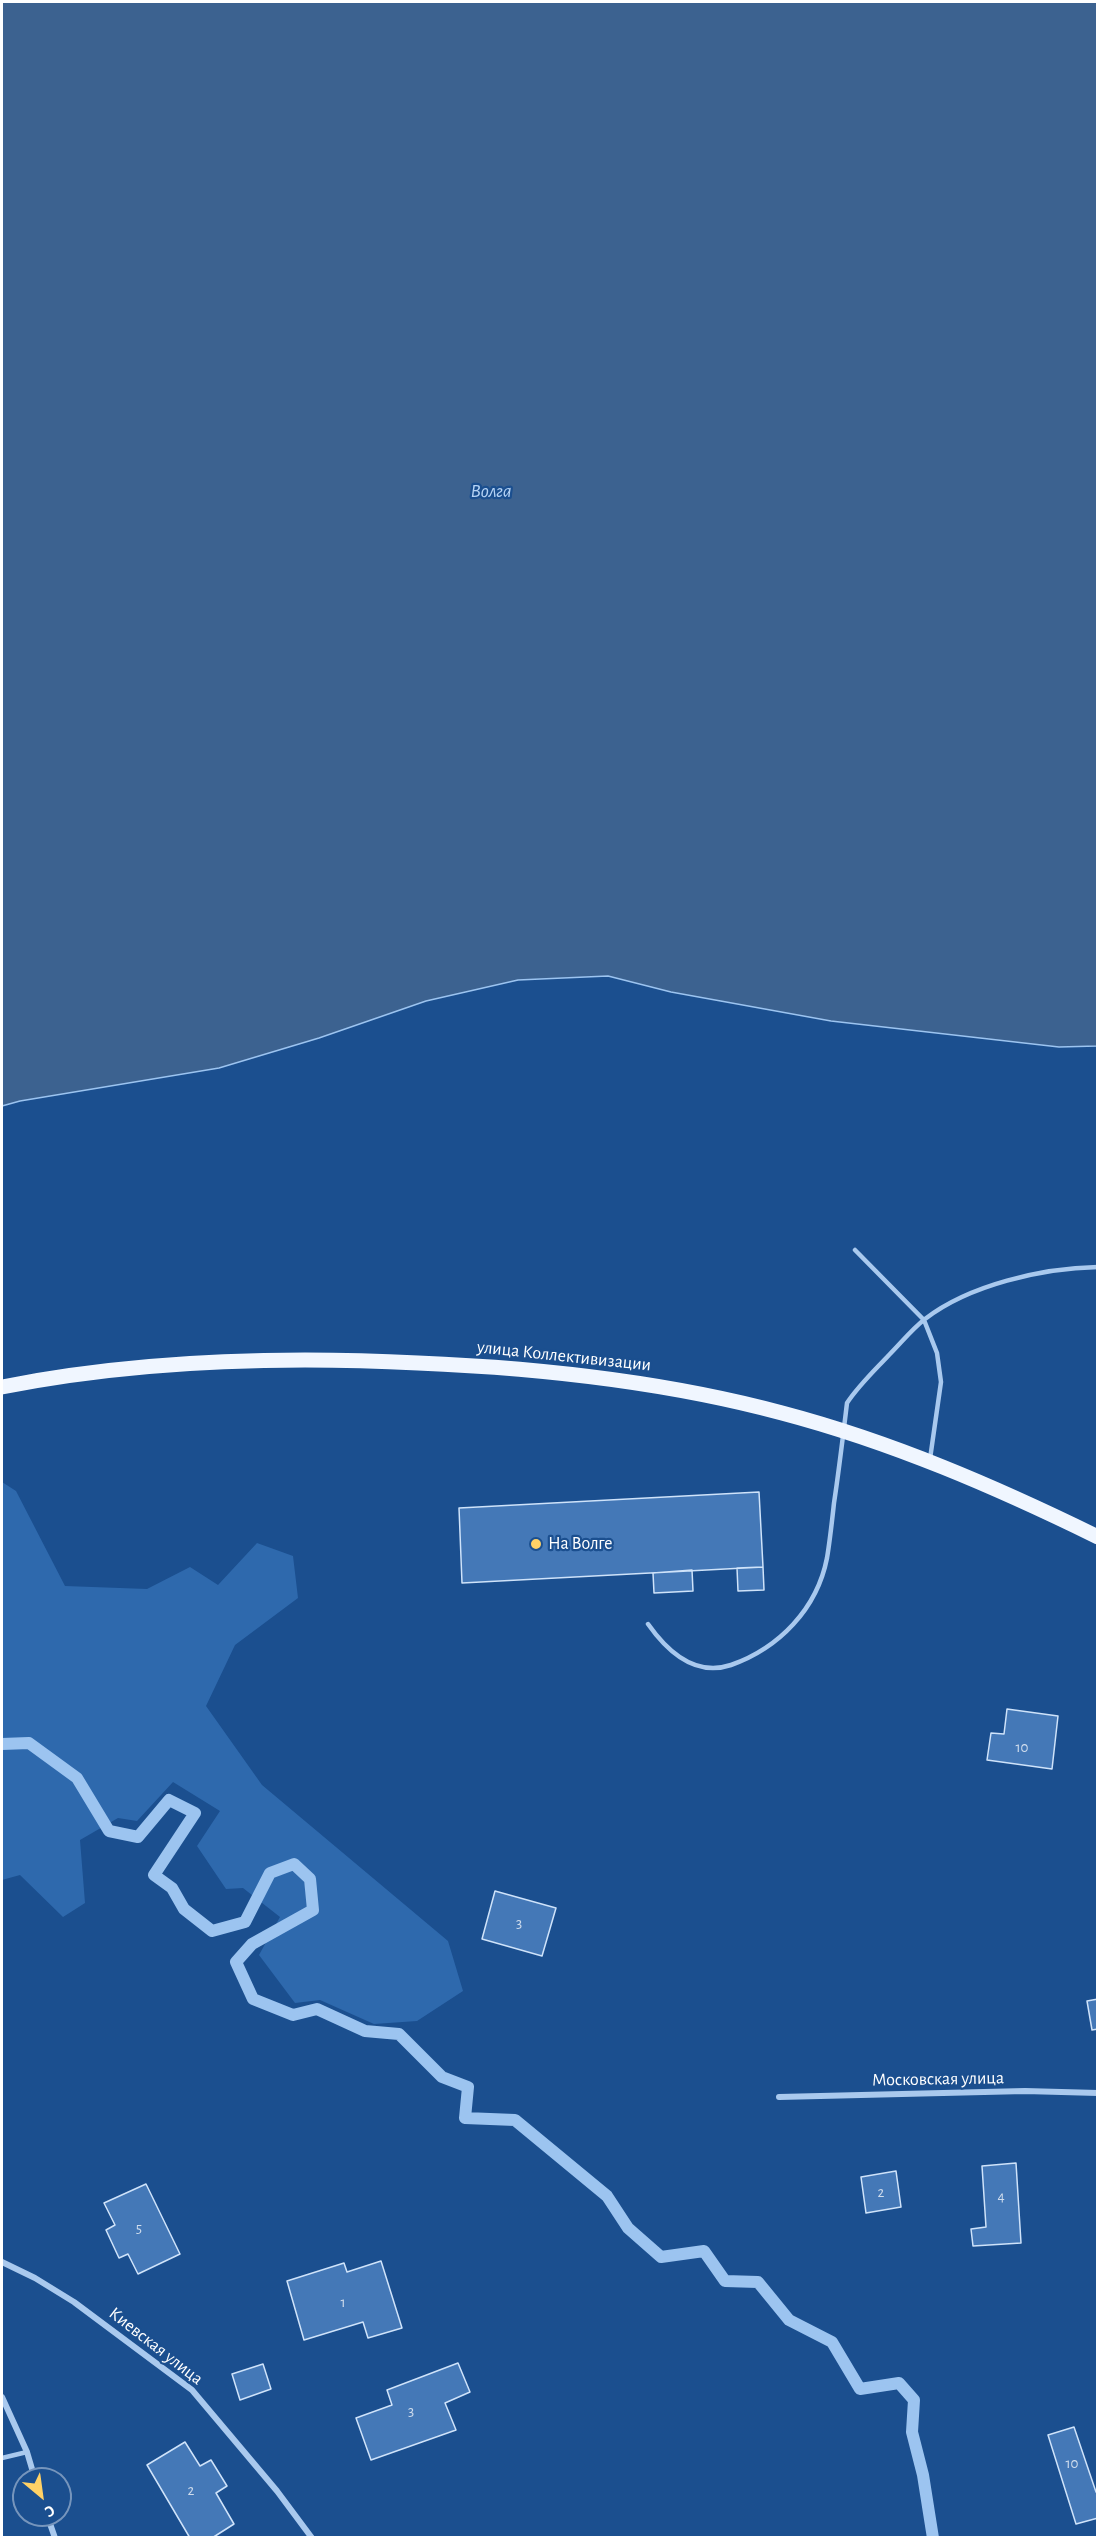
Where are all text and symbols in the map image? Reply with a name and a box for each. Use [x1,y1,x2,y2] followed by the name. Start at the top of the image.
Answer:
[470,479,512,503] water label: Волга
[476,1336,652,1376] street label: улица Коллективизации
[548,1533,612,1555] place label: На Волге
[529,1537,543,1551] marker: На Волге
[1015,1738,1029,1756] house number: 10
[516,1914,522,1932] house number: 3
[872,2067,1004,2091] street label: Московская улица
[878,2183,884,2201] house number: 2
[997,2187,1005,2205] house number: 4
[136,2219,142,2237] house number: 5
[340,2293,346,2311] house number: 1
[105,2302,207,2390] street label: Киевская улица
[408,2402,414,2420] house number: 3
[1065,2454,1079,2472] house number: 10
[12,2467,72,2527] north arrow
[188,2481,194,2499] house number: 2
[42,2502,58,2520] text: С

